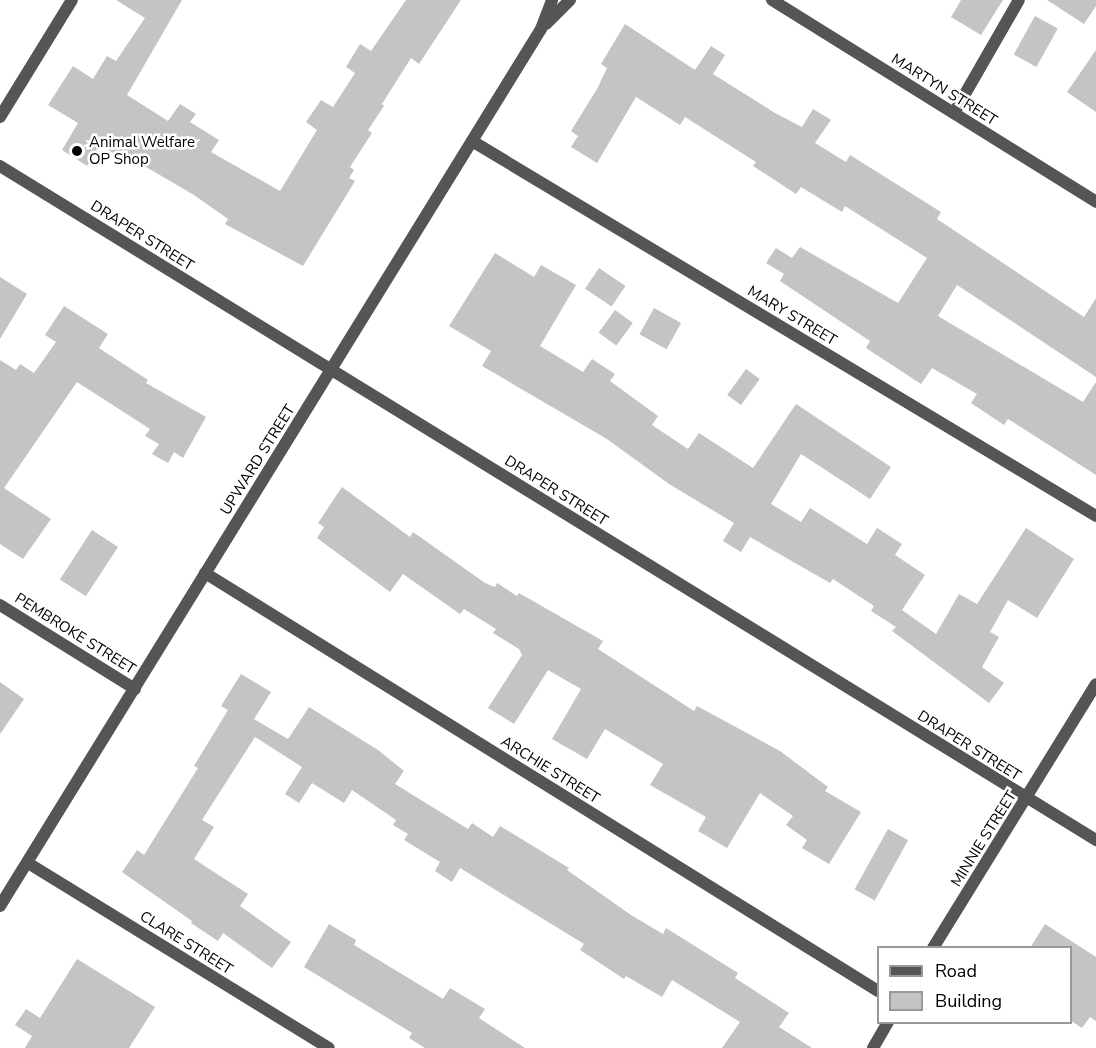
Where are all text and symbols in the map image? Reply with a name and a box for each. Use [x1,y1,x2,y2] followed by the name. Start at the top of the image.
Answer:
[888,50,1000,130] street label: MARTYN STREET
[89,133,195,168] place label: Animal Welfare OP Shop
[70,144,84,158] marker: Animal Welfare OP Shop
[87,197,197,275] street label: DRAPER STREET
[744,282,840,350] street label: MARY STREET
[217,402,299,518] street label: UPWARD STREET
[501,452,611,530] street label: DRAPER STREET
[11,590,139,678] street label: PEMBROKE STREET
[914,707,1024,785] street label: DRAPER STREET
[497,732,603,808] street label: ARCHIE STREET
[947,788,1021,890] street label: MINNIE STREET
[136,907,236,979] street label: CLARE STREET
[877,946,1072,1024] legend
[935,959,977,983] text: Road
[935,989,1002,1013] text: Building

